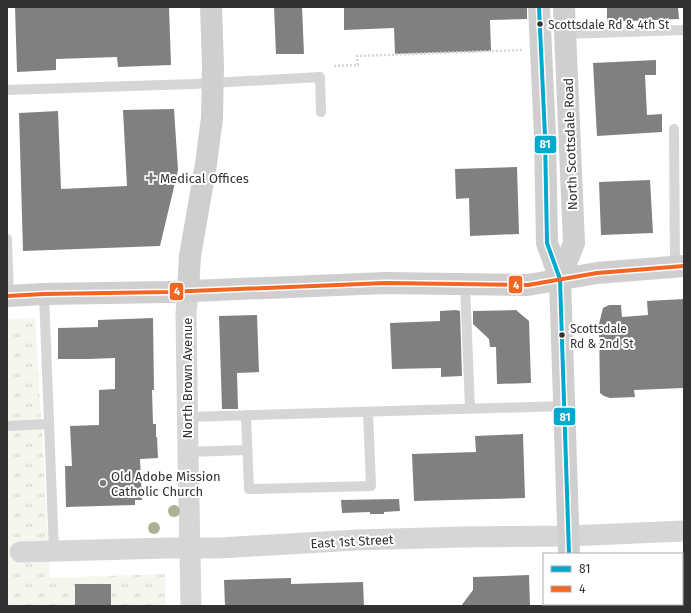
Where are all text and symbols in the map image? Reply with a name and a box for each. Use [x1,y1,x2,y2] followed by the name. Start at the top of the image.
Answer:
[548,18,670,32] place label: Scottsdale Rd & 4th St
[535,19,545,29] marker: Scottsdale Rd & 4th St
[561,78,580,210] street label: North Scottsdale Road
[534,135,557,154] line badge: 81
[539,138,551,151] text: 81
[160,171,249,186] place label: Medical Offices
[145,172,157,184] marker: Medical Offices
[508,275,523,294] line badge: 4
[513,279,519,292] text: 4
[169,282,184,301] line badge: 4
[174,285,180,298] text: 4
[180,318,195,438] street label: North Brown Avenue
[570,322,634,351] place label: Scottsdale Rd & 2nd St
[557,330,567,340] marker: Scottsdale Rd & 2nd St
[553,407,576,426] line badge: 81
[559,411,571,424] text: 81
[111,469,221,499] place label: Old Adobe Mission Catholic Church
[98,478,108,488] marker: Old Adobe Mission Catholic Church
[310,532,394,551] street label: East 1st Street
[543,553,683,605] legend
[579,562,590,576] text: 81
[579,582,586,596] text: 4

